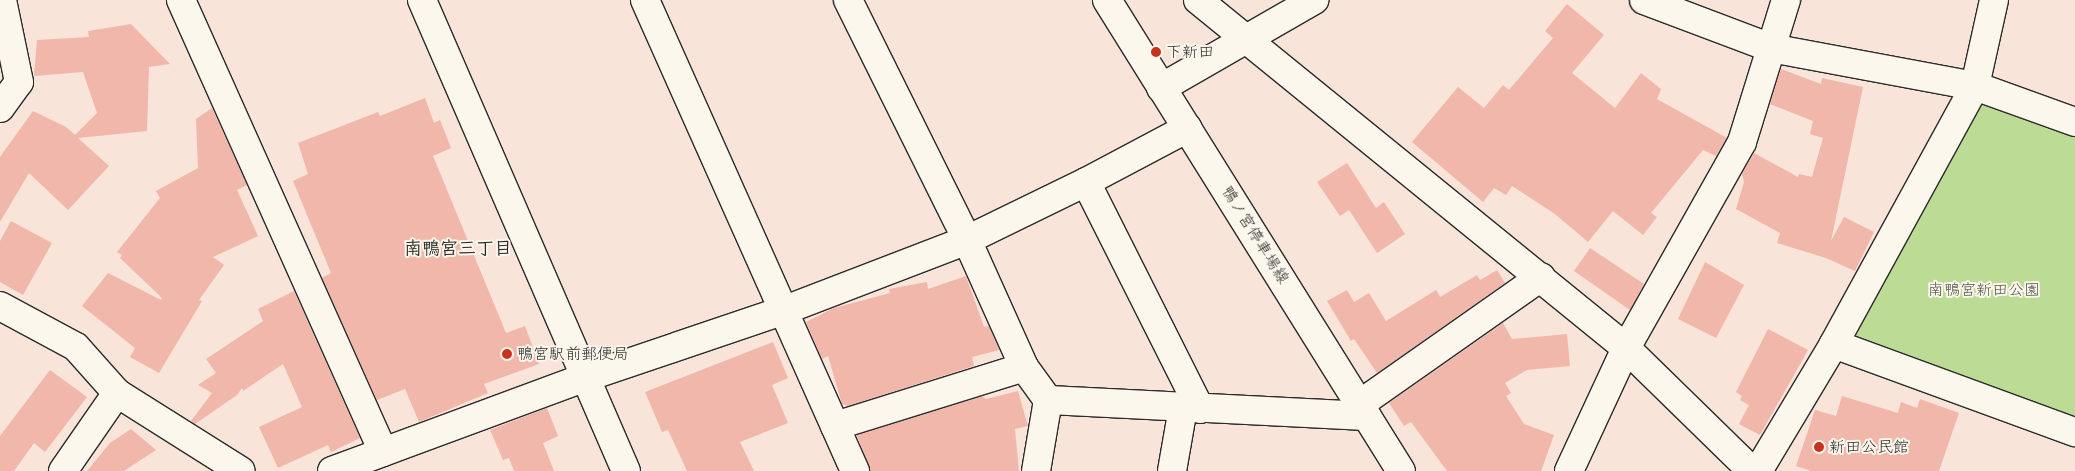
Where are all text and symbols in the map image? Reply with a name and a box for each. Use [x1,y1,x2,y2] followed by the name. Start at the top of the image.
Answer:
[1166,42,1214,62] place label: 下新田
[1150,46,1162,58] marker: 下新田
[1217,182,1293,288] street label: 鴨ノ宮停車場線
[404,238,512,260] district label: 南鴨宮三丁目
[1928,280,2040,300] park label: 南鴨宮新田公園
[517,344,629,364] place label: 鴨宮駅前郵便局
[501,348,513,360] marker: 鴨宮駅前郵便局
[1829,437,1909,457] place label: 新田公民館
[1813,441,1825,453] marker: 新田公民館

